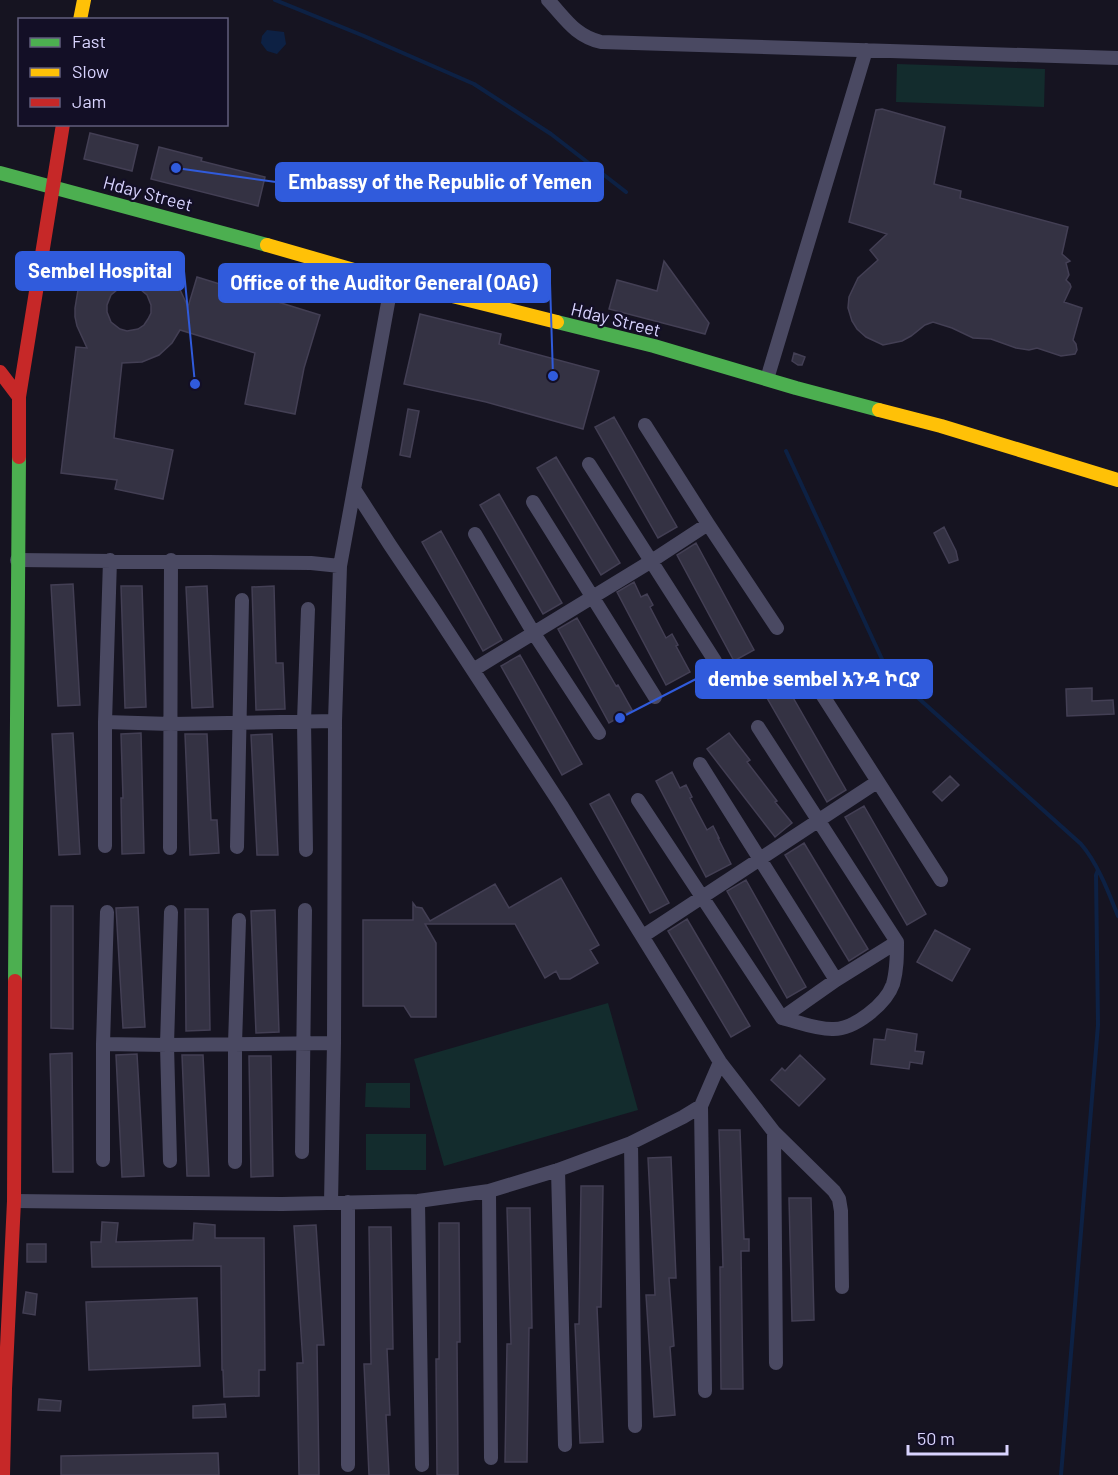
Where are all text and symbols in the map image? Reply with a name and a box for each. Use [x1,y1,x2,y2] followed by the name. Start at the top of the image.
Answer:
[18,18,228,126] legend
[72,30,106,52] text: Fast
[72,60,109,82] text: Slow
[72,90,106,112] text: Jam
[276,163,603,201] callout: Embassy of the Republic of Yemen
[288,169,592,193] text: Embassy of the Republic of Yemen
[101,171,195,215] street label: Hday Street
[16,252,184,290] callout: Sembel Hospital
[28,258,172,282] text: Sembel Hospital
[219,264,550,302] callout: Office of the Auditor General (OAG)
[230,270,538,294] text: Office of the Auditor General (OAG)
[569,297,663,341] street label: Hday Street
[696,660,932,698] callout: dembe sembel አንዳ ኮርያ
[708,666,920,690] text: dembe sembel አንዳ ኮርያ
[908,1418,1007,1456] scale bar
[917,1427,955,1449] text: 50 m

